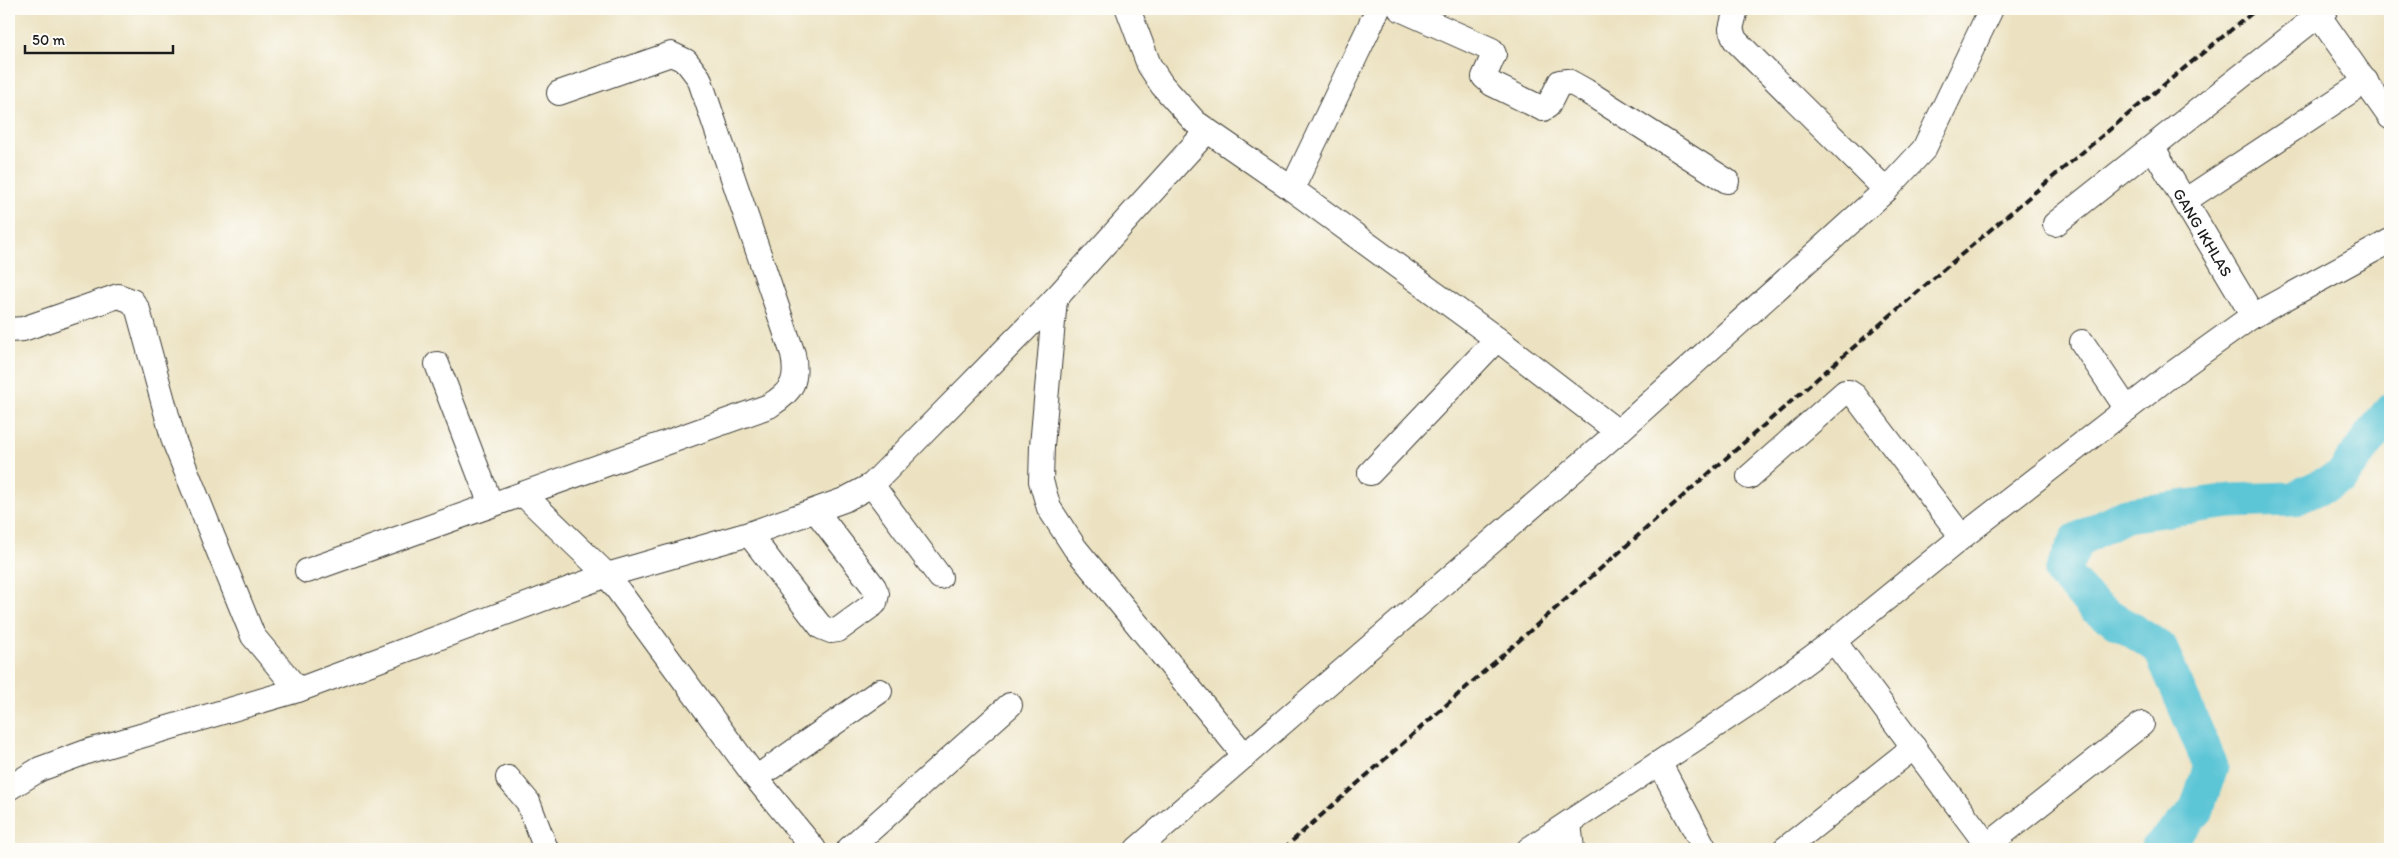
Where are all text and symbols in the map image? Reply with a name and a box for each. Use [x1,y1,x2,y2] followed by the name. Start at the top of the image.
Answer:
[25,22,172,54] scale bar
[32,31,65,49] text: 50 m
[2170,185,2237,280] street label: GANG IKHLAS

